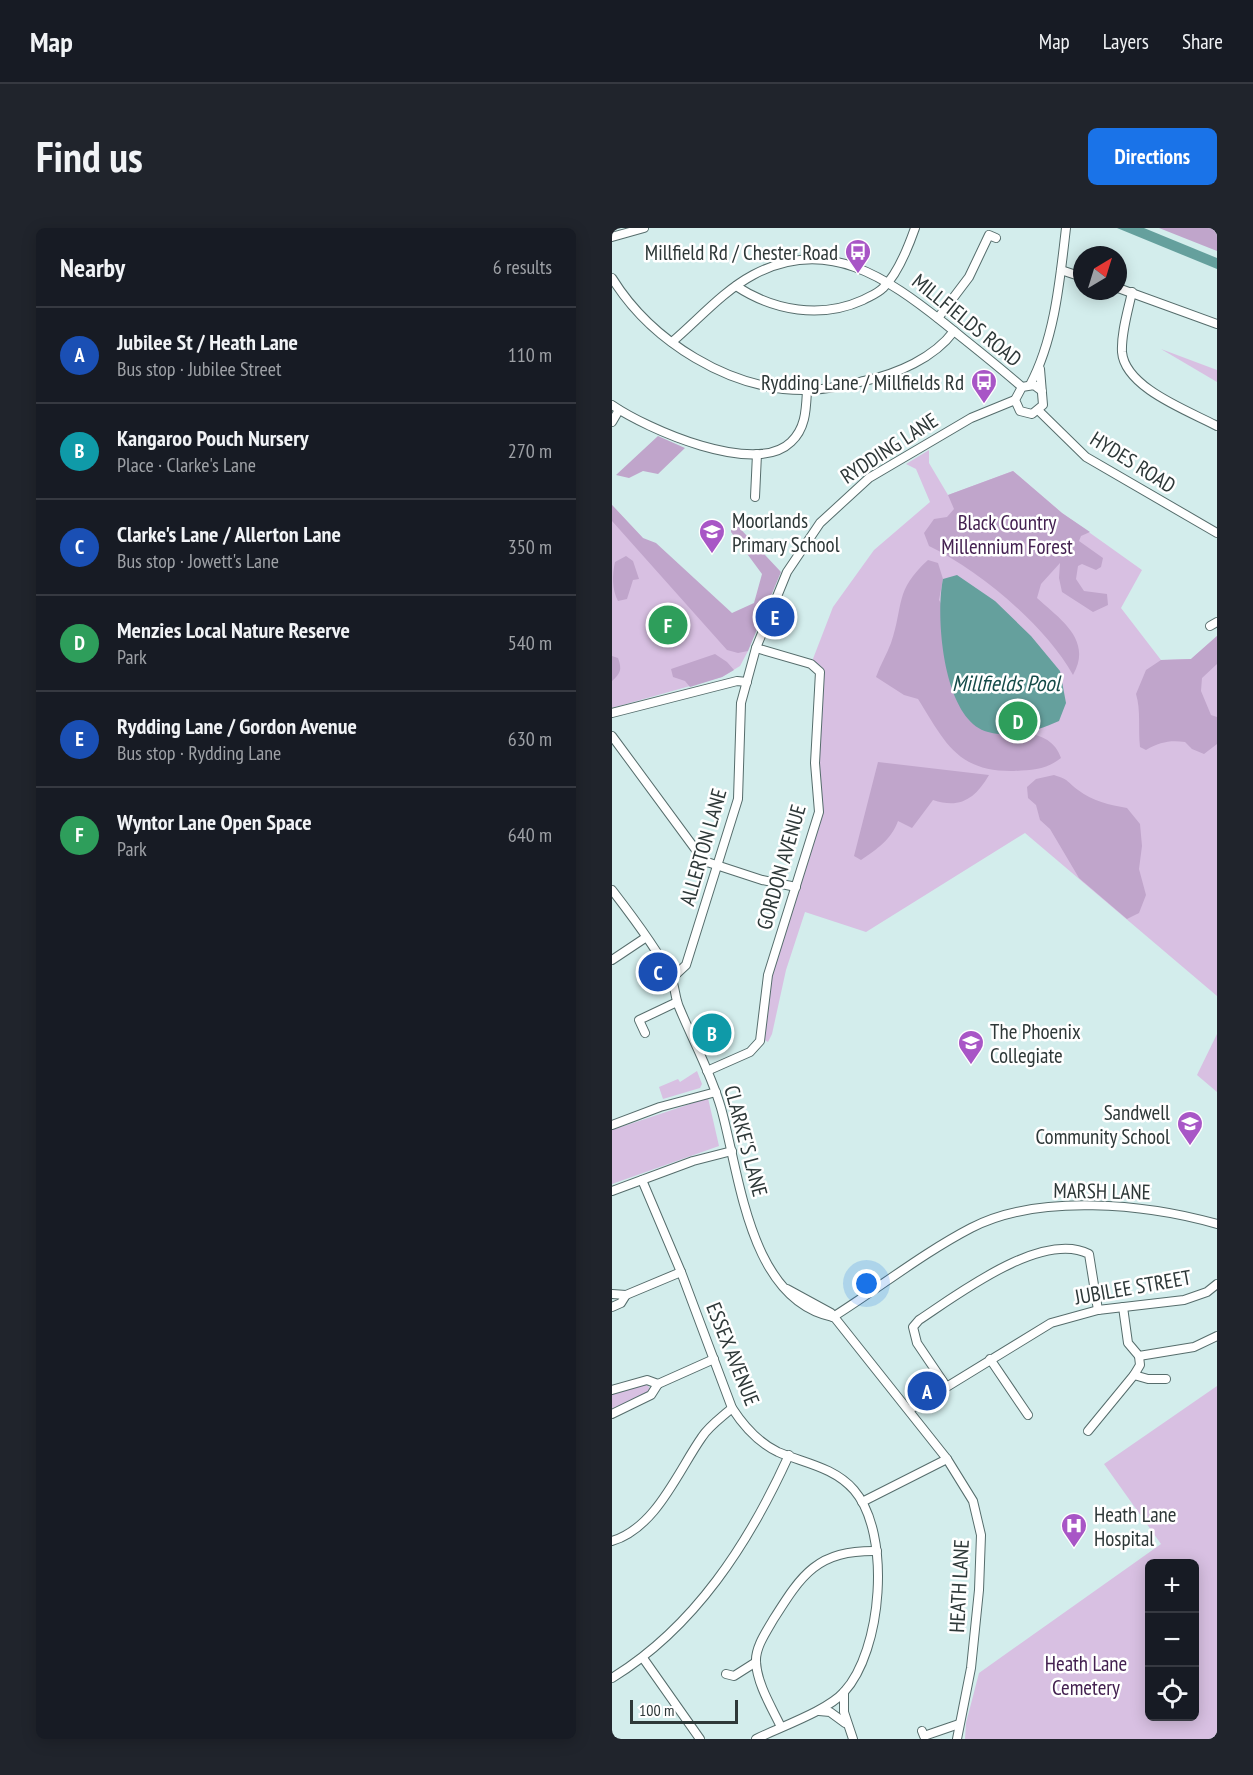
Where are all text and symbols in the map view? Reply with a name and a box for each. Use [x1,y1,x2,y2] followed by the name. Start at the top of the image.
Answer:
[30,23,73,60] text: Map
[1039,28,1070,55] text: Map
[1103,28,1149,55] text: Layers
[1182,28,1223,55] text: Share
[1088,128,1217,185] button: Directions
[36,129,143,184] text: Find us
[843,237,873,275] bus stop icon: Millfield Rd / Chester Road
[645,239,838,266] place label: Millfield Rd / Chester Road
[1073,246,1127,300] north arrow
[60,251,125,284] text: Nearby
[493,254,552,280] text: 6 results
[907,268,1027,372] street label: MILLFIELDS ROAD
[117,328,298,356] text: Jubilee St / Heath Lane
[74,342,85,368] text: A
[508,342,552,368] text: 110 m
[117,356,281,382] text: Bus stop · Jubilee Street
[969,367,999,405] bus stop icon: Rydding Lane / Millfields Rd
[761,369,964,396] place label: Rydding Lane / Millfields Rd
[835,407,943,489] street label: RYDDING LANE
[117,424,308,452] text: Kangaroo Pouch Nursery
[1085,425,1181,499] street label: HYDES ROAD
[75,438,84,464] text: B
[508,438,552,464] text: 270 m
[117,452,256,478] text: Place · Clarke's Lane
[732,507,840,558] place label: Moorlands Primary School
[941,509,1073,560] park label: Black Country Millennium Forest
[697,517,727,555] school or university icon: Moorlands Primary School
[117,520,341,548] text: Clarke's Lane / Allerton Lane
[75,534,84,560] text: C
[508,534,552,560] text: 350 m
[117,548,279,574] text: Bus stop · Jowett's Lane
[756,594,794,640] pin: E
[648,602,688,648] pin: F
[117,616,350,644] text: Menzies Local Nature Reserve
[74,630,85,656] text: D
[508,630,552,656] text: 540 m
[117,644,147,670] text: Park
[952,669,1062,697] water label: Millfields Pool
[998,698,1038,744] pin: D
[117,712,357,740] text: Rydding Lane / Gordon Avenue
[75,726,84,752] text: E
[508,726,552,752] text: 630 m
[117,740,281,766] text: Bus stop · Rydding Lane
[673,785,733,909] street label: ALLERTON LANE
[750,801,812,933] street label: GORDON AVENUE
[117,808,312,836] text: Wyntor Lane Open Space
[75,822,84,848] text: F
[508,822,552,848] text: 640 m
[117,836,147,862] text: Park
[638,950,678,994] pin: C
[692,1010,732,1056] pin: B
[990,1018,1081,1069] place label: The Phoenix Collegiate
[956,1028,986,1066] school or university icon: The Phoenix Collegiate
[718,1082,774,1200] street label: CLARKE'S LANE
[1036,1099,1170,1150] place label: Sandwell Community School
[1175,1109,1205,1147] school or university icon: Sandwell Community School
[1053,1177,1151,1205] street label: MARSH LANE
[1072,1263,1194,1311] street label: JUBILEE STREET
[852,1269,881,1298] your location
[700,1298,766,1410] street label: ESSEX AVENUE
[908,1368,946,1414] pin: A
[1094,1501,1177,1552] place label: Heath Lane Hospital
[1059,1511,1089,1549] hospital icon: Heath Lane Hospital
[943,1539,975,1633] street label: HEATH LANE
[1145,1559,1199,1721] map controls
[1145,1559,1199,1613] button: +
[1145,1613,1199,1667] button: −
[1045,1650,1127,1701] park label: Heath Lane Cemetery
[1145,1667,1199,1721] button: locate
[630,1697,738,1724] scale bar
[639,1700,674,1720] text: 100 m

